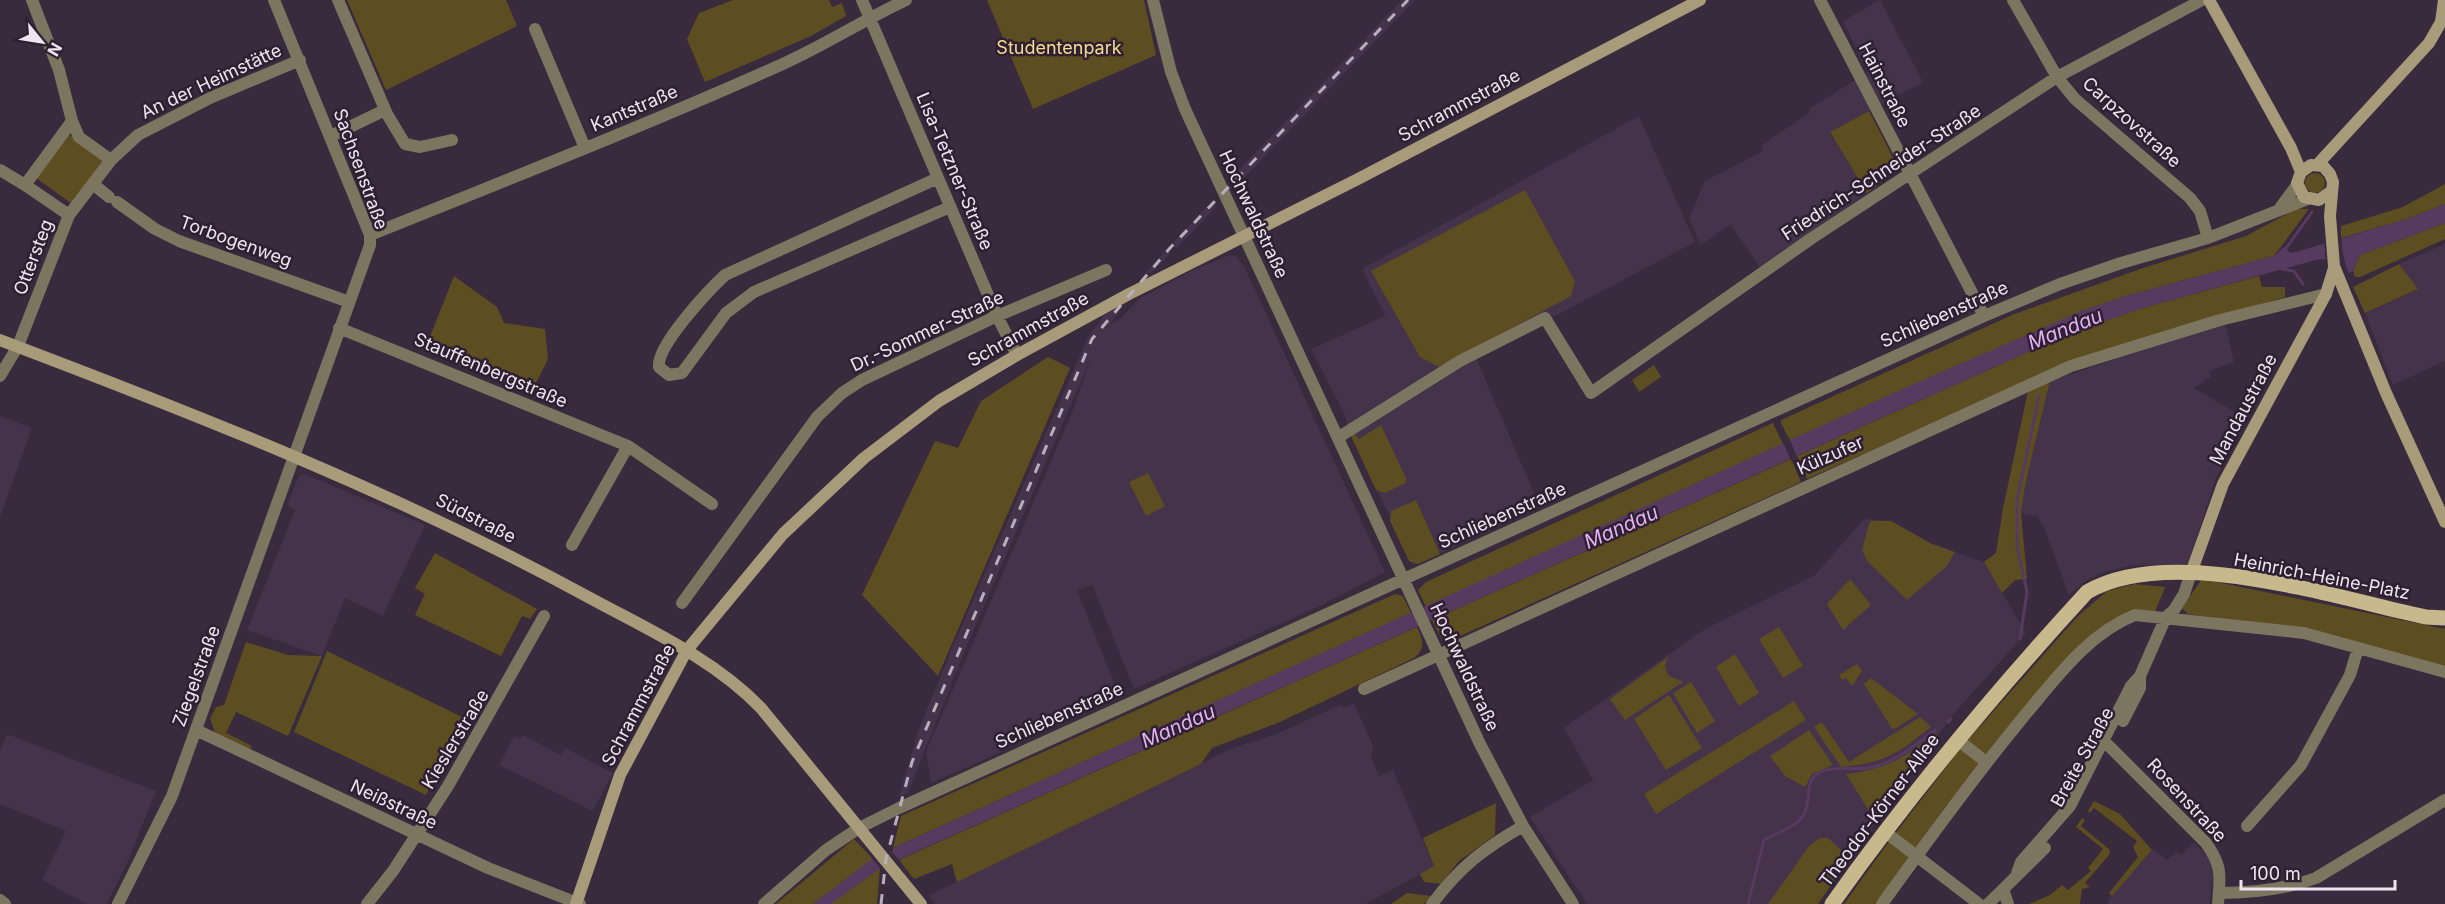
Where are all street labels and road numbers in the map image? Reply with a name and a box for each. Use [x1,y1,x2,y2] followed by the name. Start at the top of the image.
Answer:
[137,39,285,123] street label: An der Heimstätte
[1855,39,1915,131] street label: Hainstraße
[1395,64,1523,146] street label: Schrammstraße
[2078,72,2186,172] street label: Carpzovstraße
[587,80,681,136] street label: Kantstraße
[912,89,998,253] street label: Lisa-Tetzner-Straße
[1777,100,1985,244] street label: Friedrich-Schneider-Straße
[329,106,393,232] street label: Sachsenstraße
[1215,146,1293,282] street label: Hochwaldstraße
[177,211,295,271] street label: Torbogenweg
[9,216,57,298] street label: Ottersteg
[1877,276,2011,352] street label: Schliebenstraße
[847,286,1007,376] street label: Dr.-Sommer-Straße
[964,287,1092,371] street label: Schrammstraße
[411,328,571,412] street label: Stauffenbergstraße
[2205,350,2281,468] street label: Mandaustraße
[1794,431,1867,479] street label: Külzufer
[1435,477,1569,553] street label: Schliebenstraße
[432,489,520,547] street label: Südstraße
[2232,549,2412,603] street label: Heinrich-Heine-Platz
[1426,599,1504,735] street label: Hochwaldstraße
[168,623,224,729] street label: Ziegelstraße
[597,641,679,769] street label: Schrammstraße
[992,677,1126,753] street label: Schliebenstraße
[417,685,493,793] street label: Kieslerstraße
[2046,704,2118,810] street label: Breite Straße
[1815,729,1943,891] street label: Theodor-Körner-Allee
[2143,754,2231,846] street label: Rosenstraße
[347,775,441,833] street label: Neißstraße

